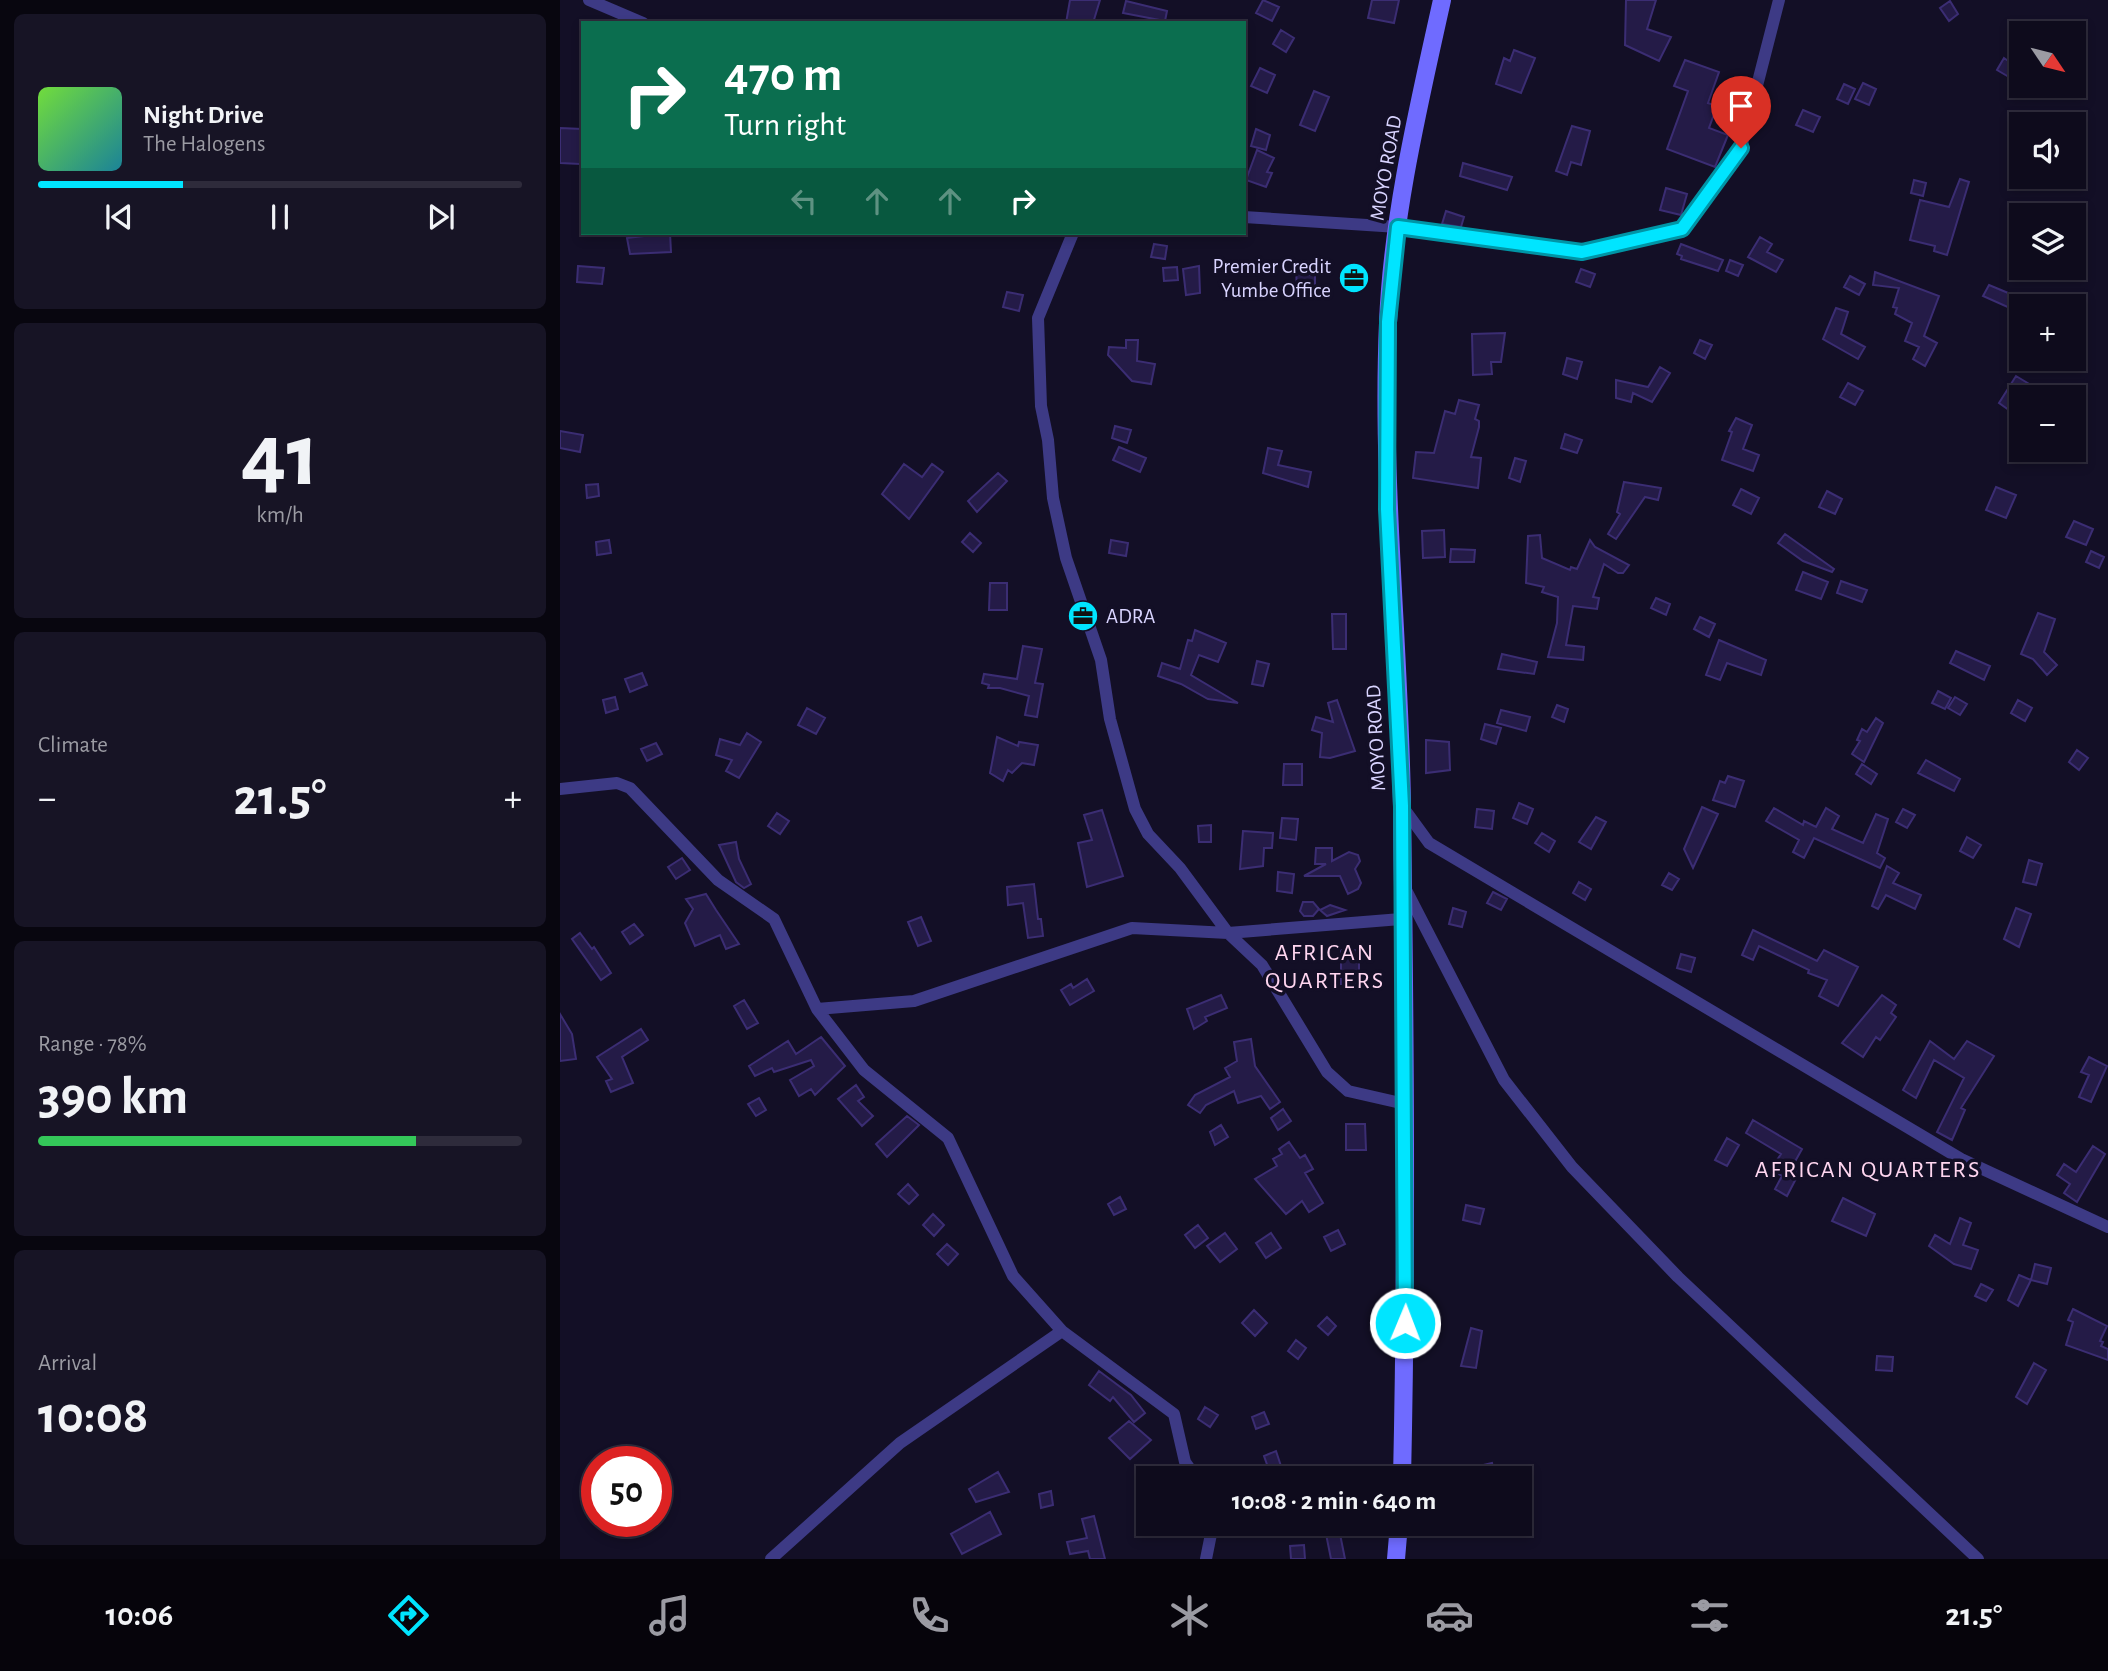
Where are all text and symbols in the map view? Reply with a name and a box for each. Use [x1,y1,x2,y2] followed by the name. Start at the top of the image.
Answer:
[2009,21,2086,98] north arrow
[2009,21,2086,462] map controls
[609,49,700,140] icon: right
[724,51,842,100] text: 470 m
[1711,76,1771,148] pin
[1722,87,1760,125] icon: arrive
[143,102,264,128] text: Night Drive
[724,109,846,141] text: Turn right
[2009,112,2086,189] button: sound
[1366,114,1406,222] street label: MOYO ROAD
[143,133,265,156] text: The Halogens
[785,182,823,220] icon: left
[858,182,896,220] icon: ahead
[931,182,969,220] icon: ahead
[1004,182,1042,220] icon: right
[100,198,138,236] icon: previous
[261,198,299,236] icon: pause
[422,198,460,236] icon: next
[2009,203,2086,280] button: layers
[1213,256,1331,301] place label: Premier Credit Yumbe Office
[1337,261,1371,295] office icon: Premier Credit Yumbe Office
[2009,294,2086,371] button: +
[2009,385,2086,462] button: −
[241,411,319,502] text: 41
[256,504,304,527] text: km/h
[1066,599,1100,633] office icon: ADRA
[1106,606,1156,627] place label: ADRA
[1363,684,1389,792] street label: MOYO ROAD
[38,734,108,757] text: Climate
[234,772,326,824] text: 21.5°
[38,780,56,818] text: −
[504,780,522,818] text: +
[1265,941,1385,993] district label: AFRICAN QUARTERS
[38,1033,147,1056] text: Range · 78%
[38,1071,188,1123] text: 390 km
[1755,1158,1981,1182] district label: AFRICAN QUARTERS
[1368,1286,1442,1360] position arrow
[38,1352,97,1375] text: Arrival
[38,1390,148,1442] text: 10:08
[581,1446,672,1537] speed limit sign: 50
[1232,1488,1436,1514] text: 10:08 · 2 min · 640 m
[384,1591,433,1640] icon: directions
[645,1591,694,1640] icon: music
[905,1591,954,1640] icon: phone
[1165,1591,1214,1640] icon: climate
[1425,1591,1474,1640] icon: car
[1685,1591,1734,1640] icon: filters
[106,1599,173,1631] text: 10:06
[1945,1599,2002,1631] text: 21.5°

